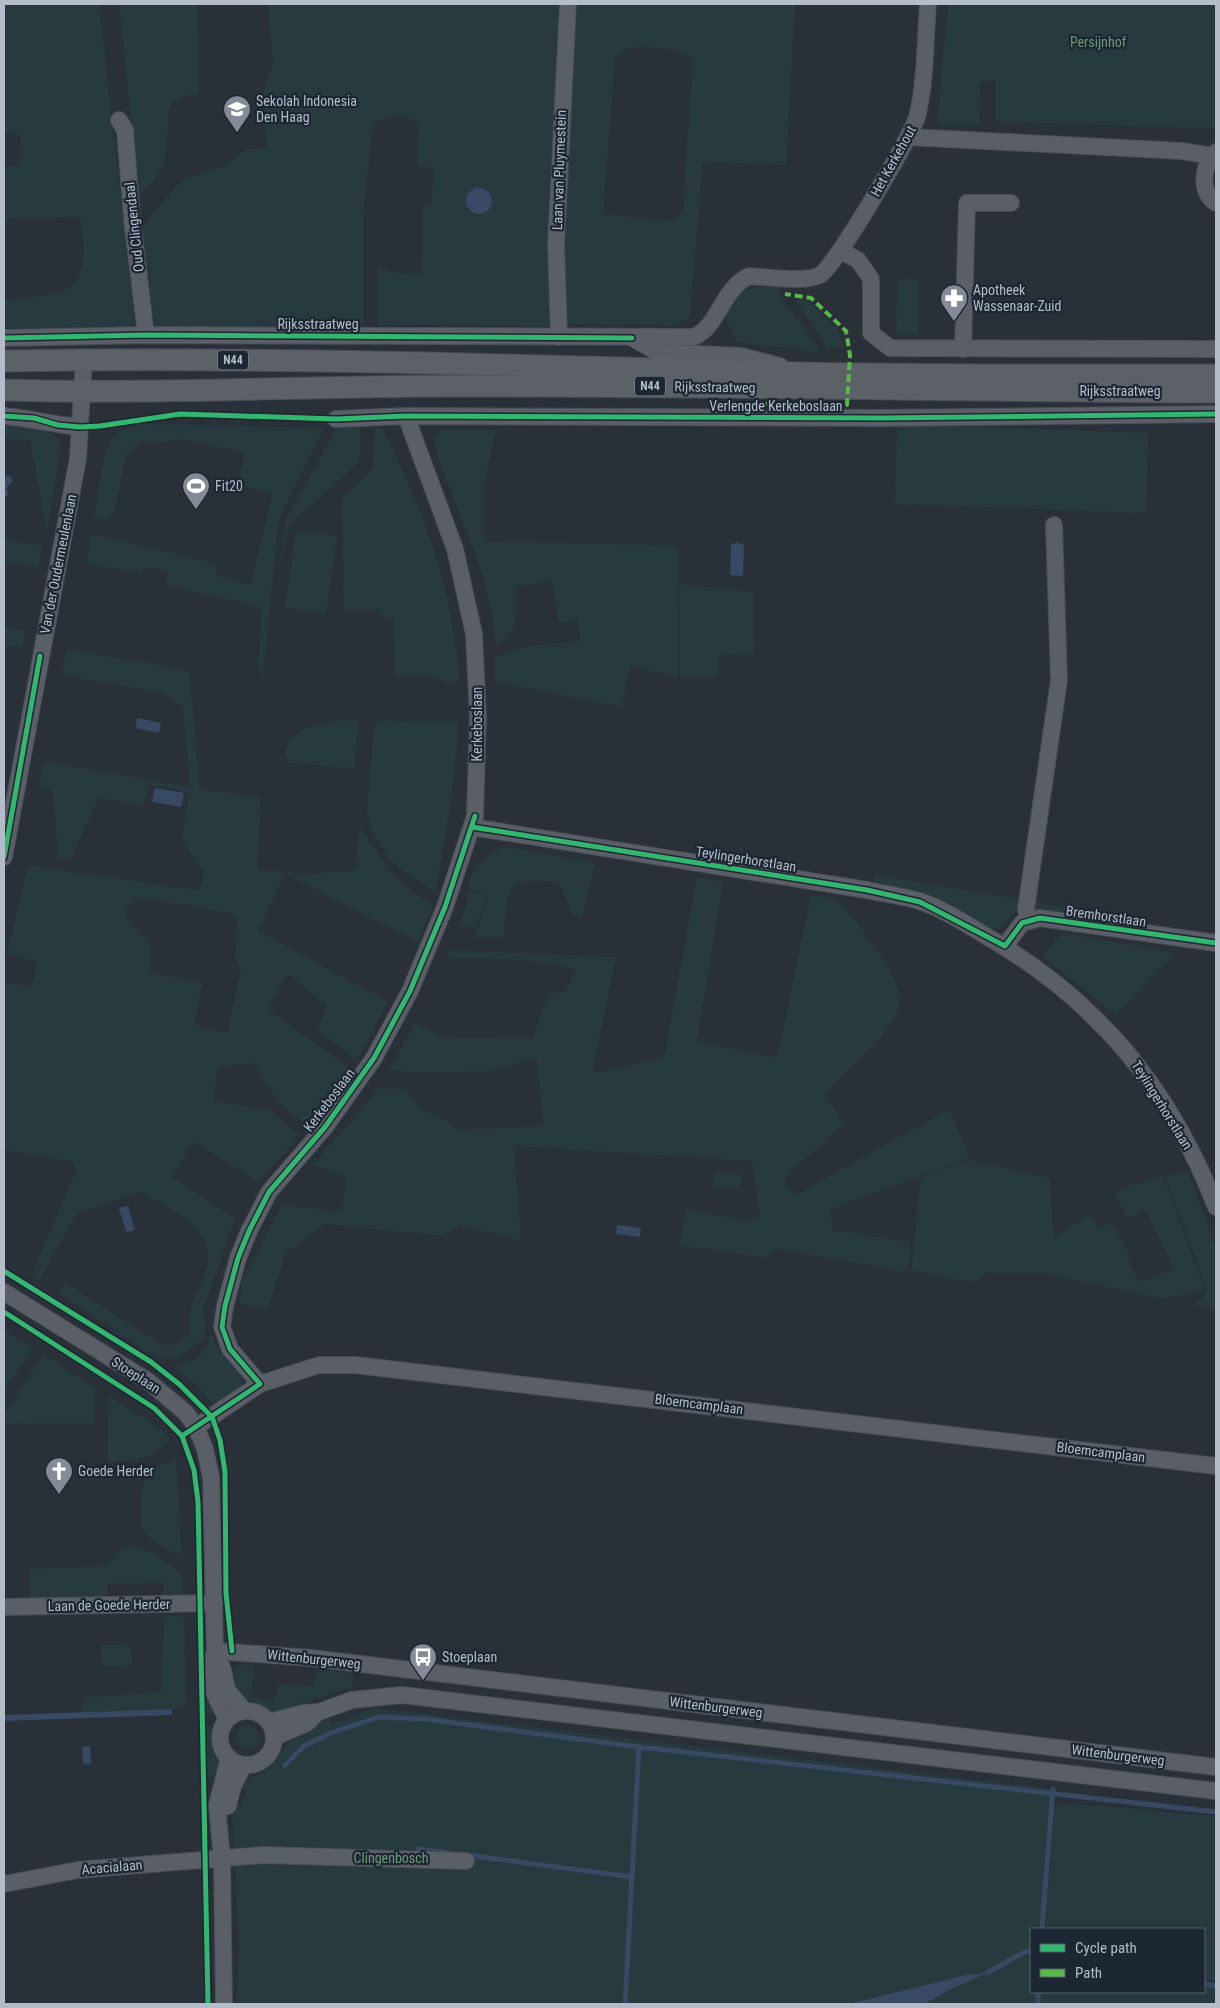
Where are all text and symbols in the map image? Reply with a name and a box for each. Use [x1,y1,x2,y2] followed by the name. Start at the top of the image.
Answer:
[1070,34,1127,50] park label: Persijnhof
[256,93,357,125] place label: Sekolah Indonesia Den Haag
[222,94,252,133] school or university icon: Sekolah Indonesia Den Haag
[549,110,569,230] street label: Laan van Pluymestein
[867,123,919,199] street label: Het Kerkehout
[121,181,147,273] street label: Oud Clingendaal
[973,282,1062,314] place label: Apotheek Wassenaar-Zuid
[939,283,969,322] pharmacy icon: Apotheek Wassenaar-Zuid
[277,316,359,332] street label: Rijksstraatweg
[218,350,248,370] road number: N44
[635,376,665,396] road number: N44
[674,378,756,396] street label: Rijksstraatweg
[1079,383,1161,399] street label: Rijksstraatweg
[709,398,843,414] street label: Verlengde Kerkeboslaan
[181,471,211,510] sports icon: Fit20
[215,478,243,494] place label: Fit20
[37,493,79,635] street label: Van der Oudermeulenlaan
[469,687,485,761] street label: Kerkeboslaan
[694,843,798,875] street label: Teylingerhorstlaan
[1065,902,1147,930] street label: Bremhorstlaan
[1128,1058,1196,1152] street label: Teylingerhorstlaan
[300,1065,358,1135] street label: Kerkeboslaan
[109,1353,163,1397] street label: Stoeplaan
[654,1391,744,1417] street label: Bloemcamplaan
[1056,1439,1146,1465] street label: Bloemcamplaan
[44,1456,74,1495] church icon: Goede Herder
[78,1463,154,1479] place label: Goede Herder
[48,1596,170,1614] street label: Laan de Goede Herder
[408,1642,438,1681] bus stop icon: Stoeplaan
[267,1646,361,1672] street label: Wittenburgerweg
[442,1649,497,1665] place label: Stoeplaan
[669,1693,763,1721] street label: Wittenburgerweg
[1071,1741,1165,1769] street label: Wittenburgerweg
[354,1850,428,1866] park label: Clingenbosch
[81,1856,143,1878] street label: Acacialaan
[1030,1928,1205,1993] legend
[1075,1939,1137,1957] text: Cycle path
[1075,1964,1102,1982] text: Path

